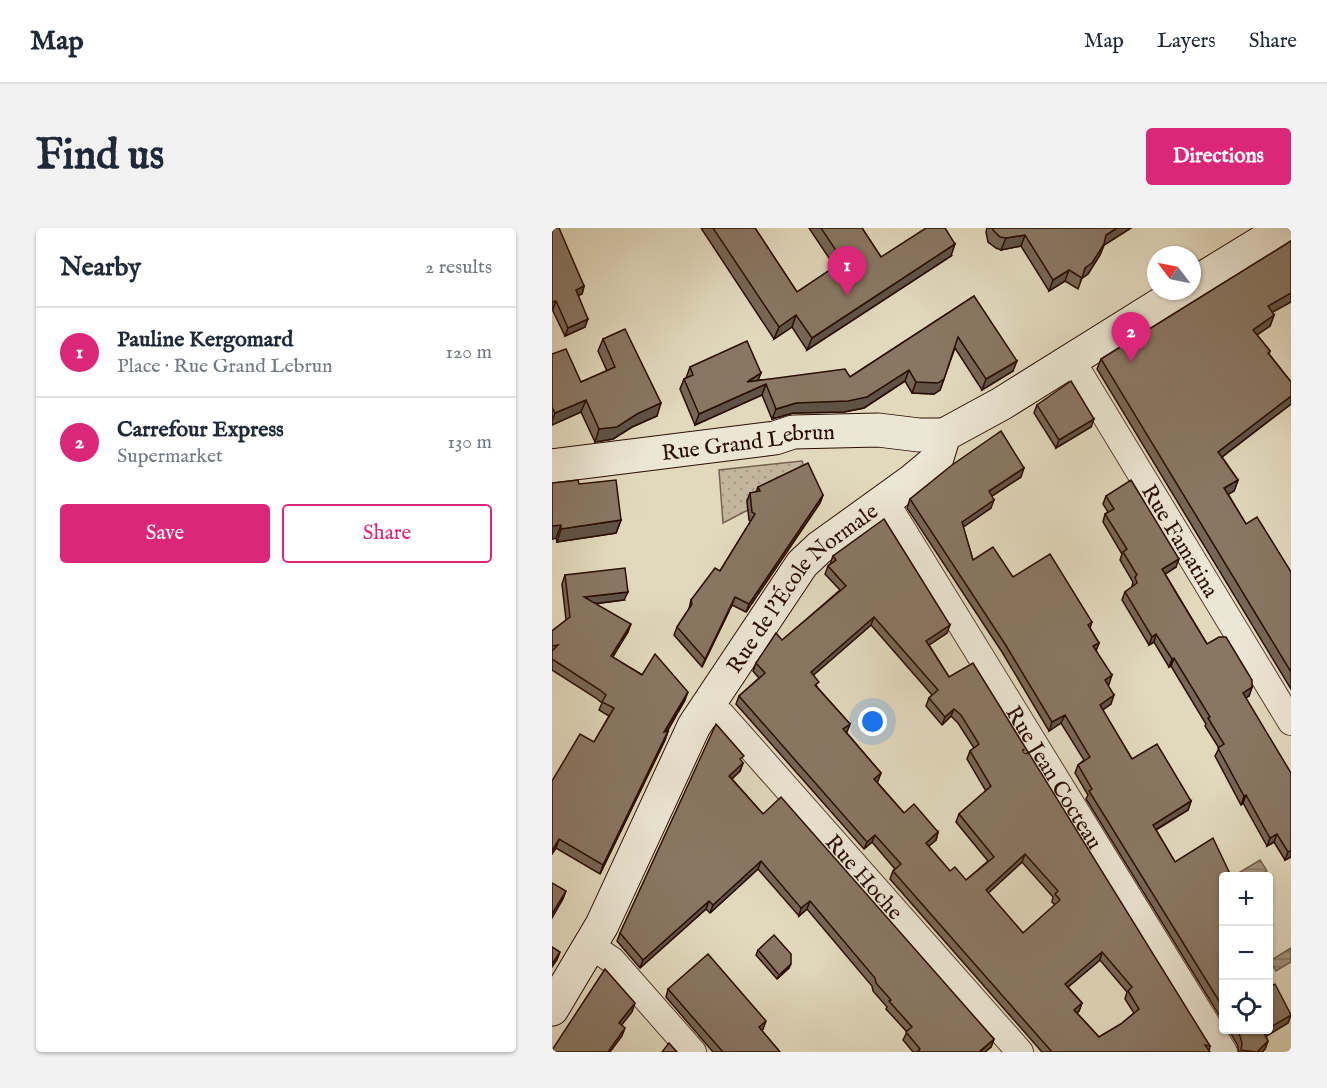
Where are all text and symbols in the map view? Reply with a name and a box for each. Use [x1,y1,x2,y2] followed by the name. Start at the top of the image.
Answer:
[30,24,84,59] text: Map
[1084,28,1124,55] text: Map
[1157,28,1216,55] text: Layers
[1249,28,1297,55] text: Share
[1146,128,1291,185] button: Directions
[36,130,164,183] text: Find us
[1147,246,1201,300] north arrow
[828,247,866,296] pin: 1
[60,251,141,284] text: Nearby
[425,255,492,280] text: 2 results
[1112,312,1150,362] pin: 2
[117,326,293,354] text: Pauline Kergomard
[76,340,83,365] text: 1
[446,340,492,365] text: 120 m
[117,354,333,379] text: Place · Rue Grand Lebrun
[117,416,284,444] text: Carrefour Express
[660,419,836,468] street label: Rue Grand Lebrun
[75,430,84,455] text: 2
[447,430,492,455] text: 130 m
[117,444,223,469] text: Supermarket
[1134,480,1224,603] street label: Rue Famatina
[721,498,884,679] street label: Rue de l'École Normale
[60,504,270,563] button: Save
[282,504,492,563] button: Share
[998,701,1108,855] street label: Rue Jean Cocteau
[858,707,887,736] your location
[818,829,908,926] street label: Rue Hoche
[1219,872,1273,1034] map controls
[1219,872,1273,926] button: +
[1219,926,1273,980] button: −
[1219,980,1273,1034] button: locate

